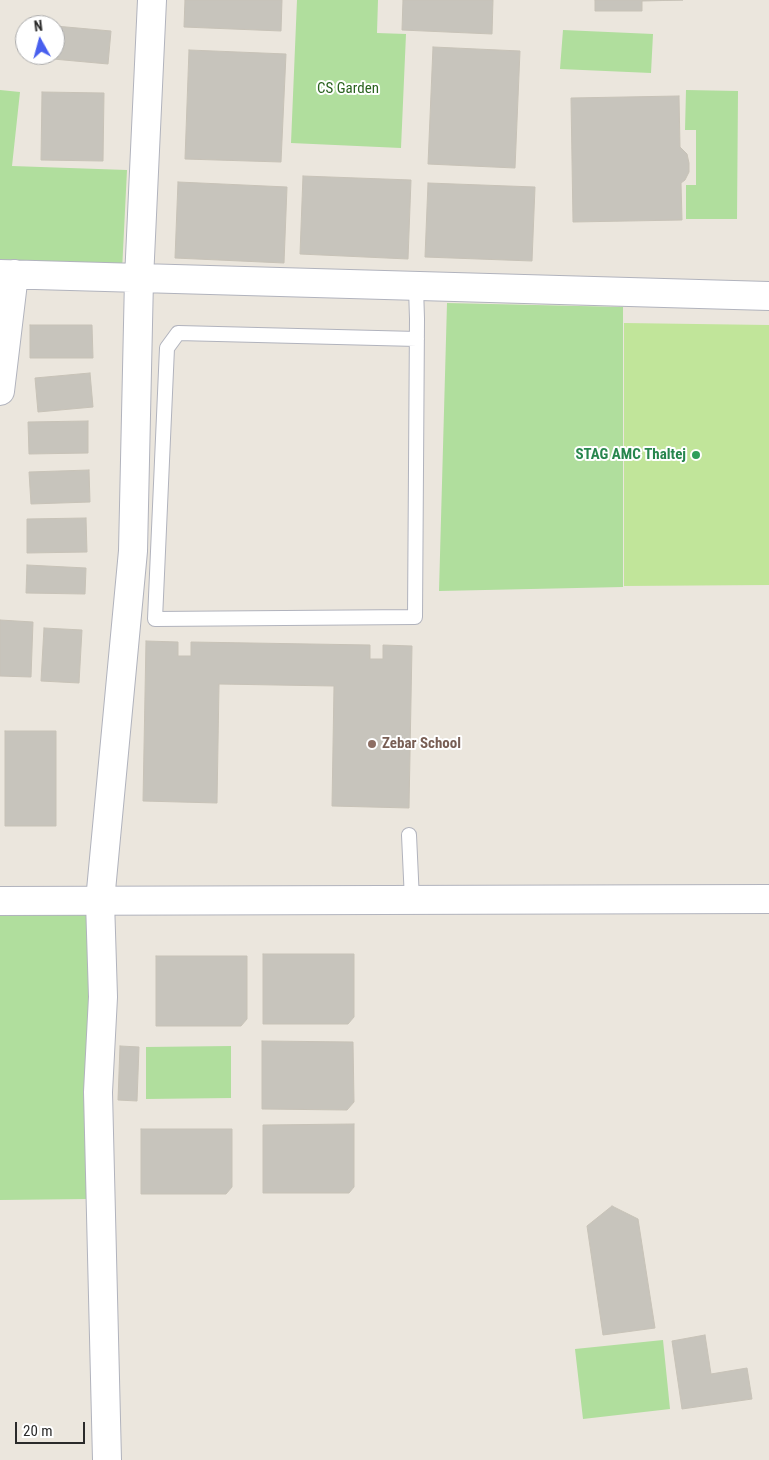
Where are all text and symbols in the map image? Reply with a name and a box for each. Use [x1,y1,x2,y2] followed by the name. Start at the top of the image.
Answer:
[15,15,65,65] north arrow
[33,18,44,35] text: N
[317,80,379,98] park label: CS Garden
[575,446,686,464] place label: STAG AMC Thaltej
[690,449,702,461] marker: STAG AMC Thaltej
[382,735,461,753] place label: Zebar School
[366,738,378,750] marker: Zebar School
[18,1412,88,1444] scale bar
[23,1422,53,1440] text: 20 m

